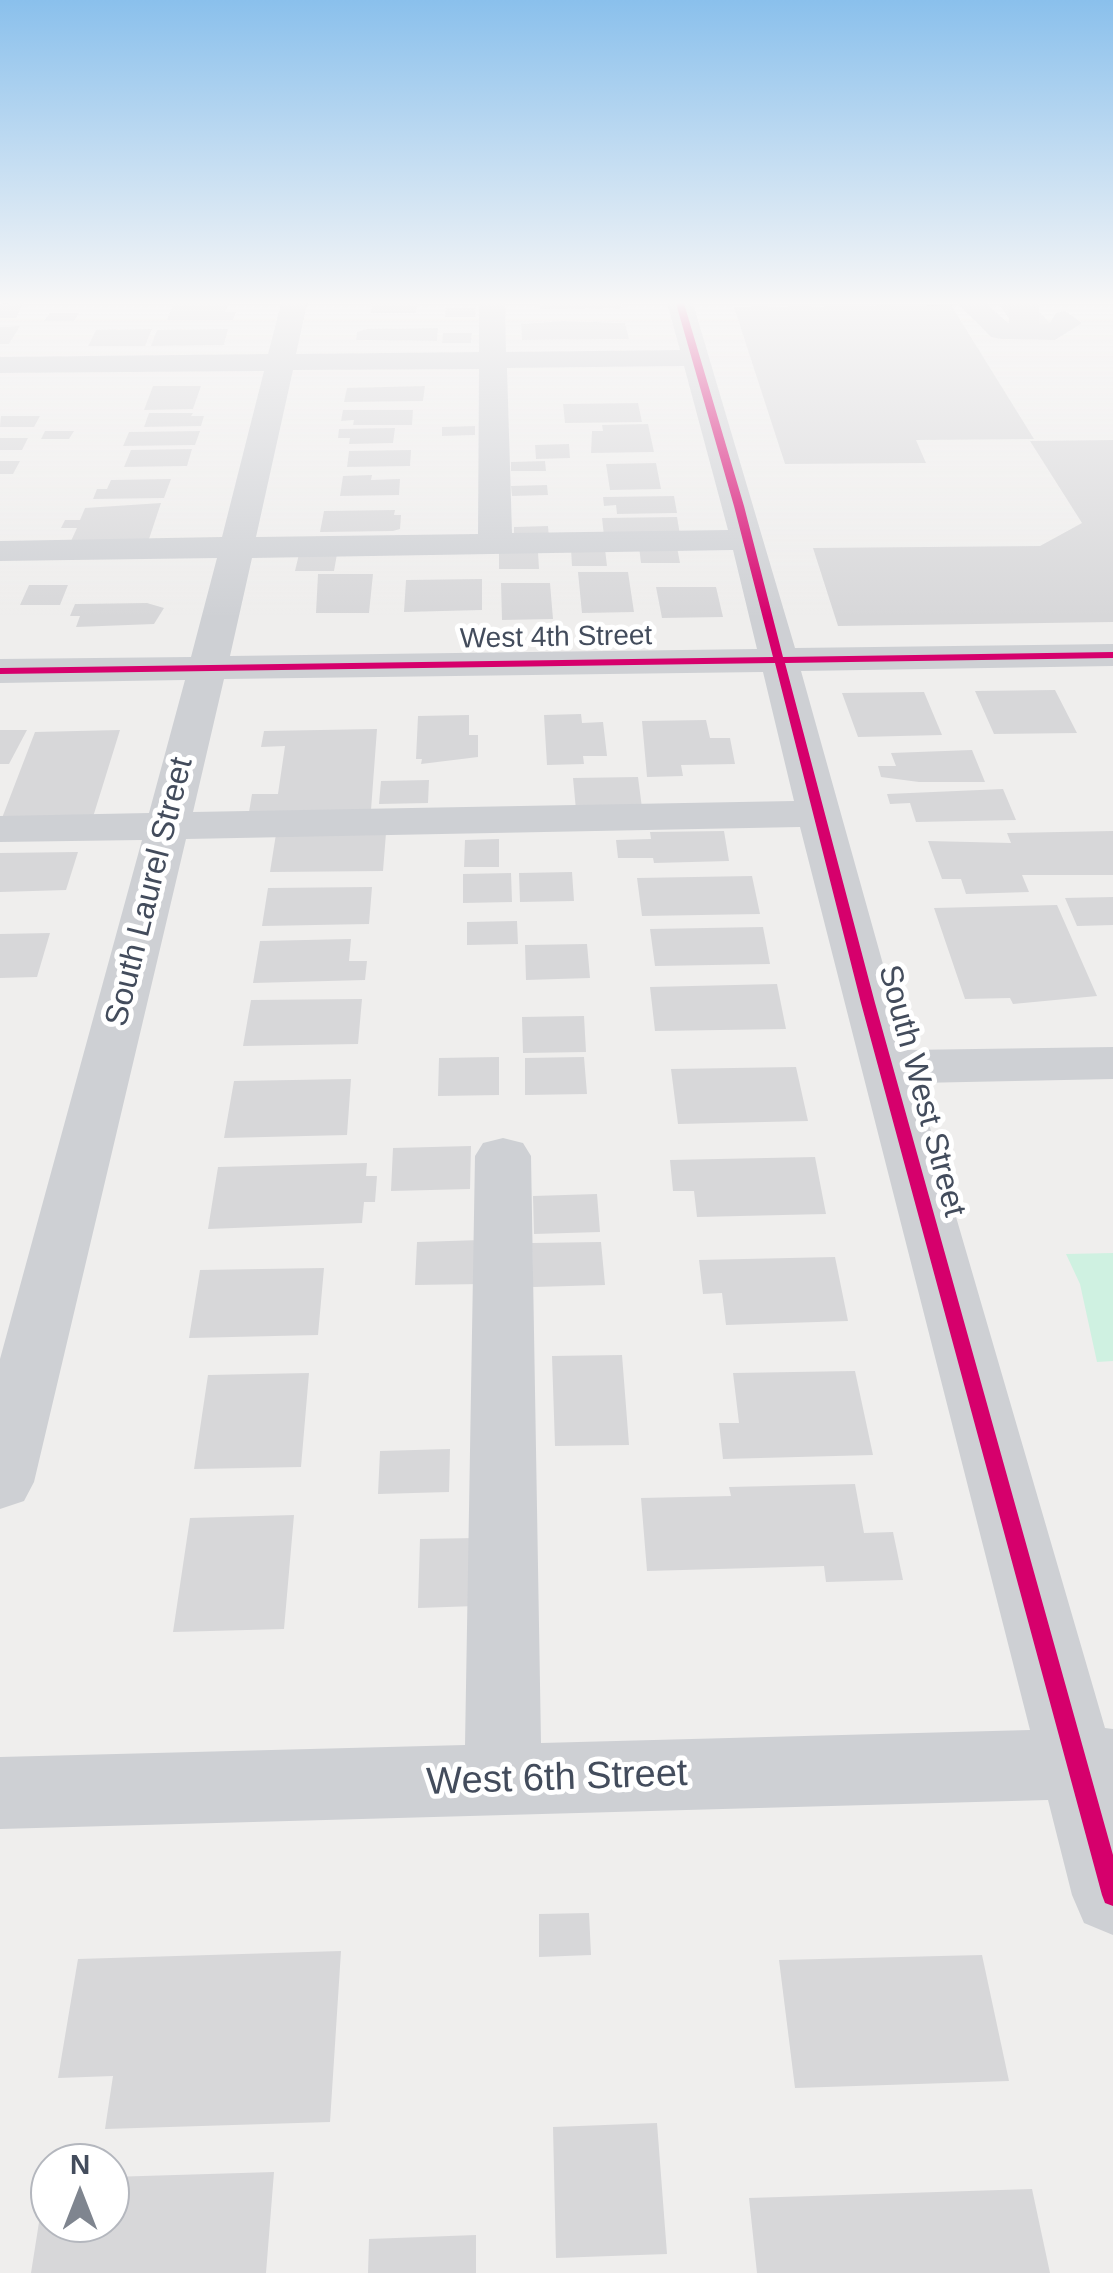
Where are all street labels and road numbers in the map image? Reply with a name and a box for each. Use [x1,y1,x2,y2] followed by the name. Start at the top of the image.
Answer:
[459,620,653,656] street label: West 4th Street
[98,754,202,1030] street label: South Laurel Street
[869,961,973,1221] street label: South West Street
[426,1752,688,1806] street label: West 6th Street

